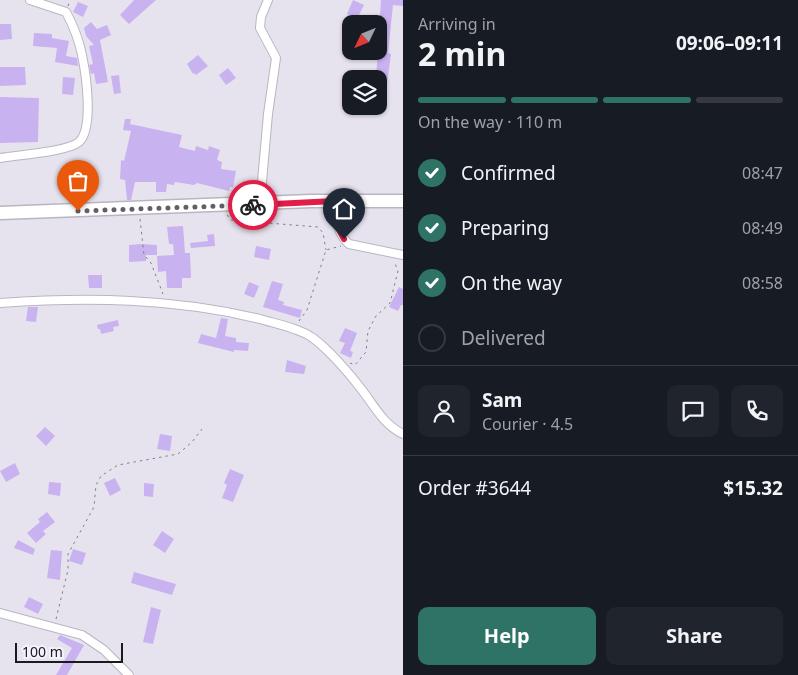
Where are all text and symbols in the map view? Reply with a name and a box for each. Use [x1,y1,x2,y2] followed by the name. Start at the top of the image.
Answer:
[418,13,496,35] text: Arriving in
[342,15,388,60] north arrow
[342,15,387,115] map controls
[676,30,783,56] text: 09:06–09:11
[418,32,506,75] text: 2 min
[342,70,387,115] button: layers
[418,111,562,133] text: On the way · 110 m
[418,159,446,187] icon: check
[57,160,99,211] pin
[461,160,556,186] text: Confirmed
[742,162,783,184] text: 08:47
[64,167,92,195] icon: bag
[228,180,278,230] courier
[323,188,365,239] pin
[239,191,267,219] icon: bike
[330,195,358,223] icon: home
[418,214,446,242] icon: check
[461,215,549,241] text: Preparing
[742,217,783,239] text: 08:49
[418,269,446,297] icon: check
[461,270,562,296] text: On the way
[742,272,783,294] text: 08:58
[461,325,546,351] text: Delivered
[418,385,470,437] button: person
[667,385,719,437] button: chat
[731,385,783,437] button: phone
[482,387,522,413] text: Sam
[482,413,573,435] text: Courier · 4.5
[418,475,531,501] text: Order #3644
[723,475,783,501] text: $15.32
[418,607,596,665] button: Help
[606,607,783,665] button: Share
[15,640,122,663] scale bar
[22,642,63,661] text: 100 m

